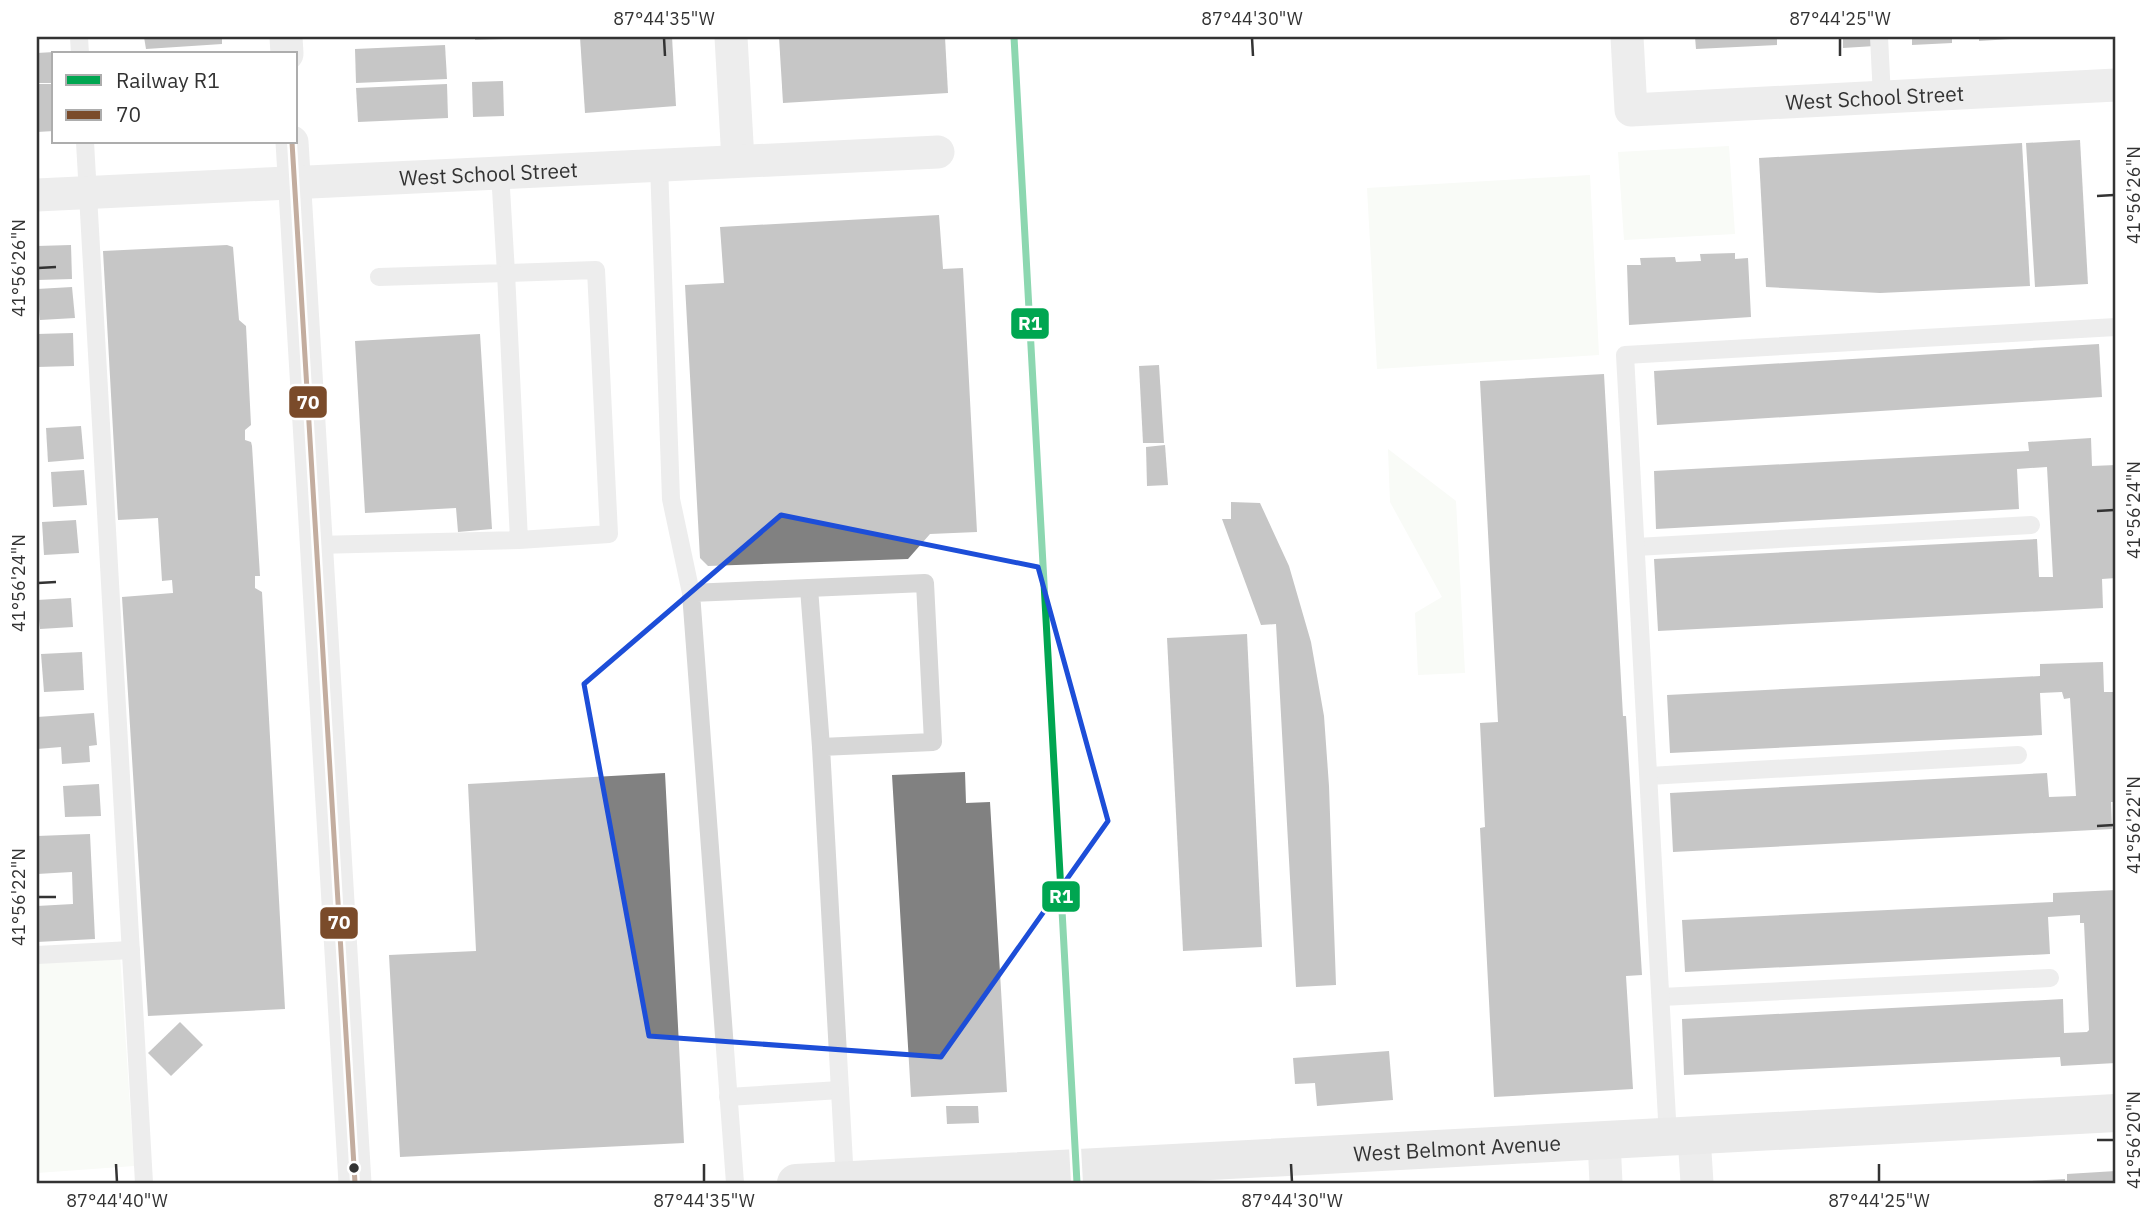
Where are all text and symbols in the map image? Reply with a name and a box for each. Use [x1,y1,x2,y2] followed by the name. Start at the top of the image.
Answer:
[613,7,715,30] text: 87°44'35"W
[1201,7,1303,30] text: 87°44'30"W
[1789,7,1891,30] text: 87°44'25"W
[52,52,298,144] legend
[116,66,220,94] text: Railway R1
[1784,79,1965,116] street label: West School Street
[116,100,141,128] text: 70
[2122,146,2145,244] text: 41°56'26"N
[398,155,579,192] street label: West School Street
[7,219,30,317] text: 41°56'26"N
[1010,307,1050,340] line badge: R1
[1018,311,1043,335] text: R1
[288,385,328,419] line badge: 70
[297,390,319,414] text: 70
[2122,461,2145,559] text: 41°56'24"N
[7,534,30,632] text: 41°56'24"N
[2122,776,2145,874] text: 41°56'22"N
[7,848,30,946] text: 41°56'22"N
[1041,880,1081,913] line badge: R1
[1049,884,1074,908] text: R1
[319,906,359,940] line badge: 70
[328,910,350,934] text: 70
[2122,1091,2145,1189] text: 41°56'20"N
[1353,1128,1562,1167] street label: West Belmont Avenue
[347,1161,361,1175] unlabelled marker
[66,1189,168,1212] text: 87°44'40"W
[653,1189,755,1212] text: 87°44'35"W
[1241,1189,1343,1212] text: 87°44'30"W
[1828,1189,1930,1212] text: 87°44'25"W

